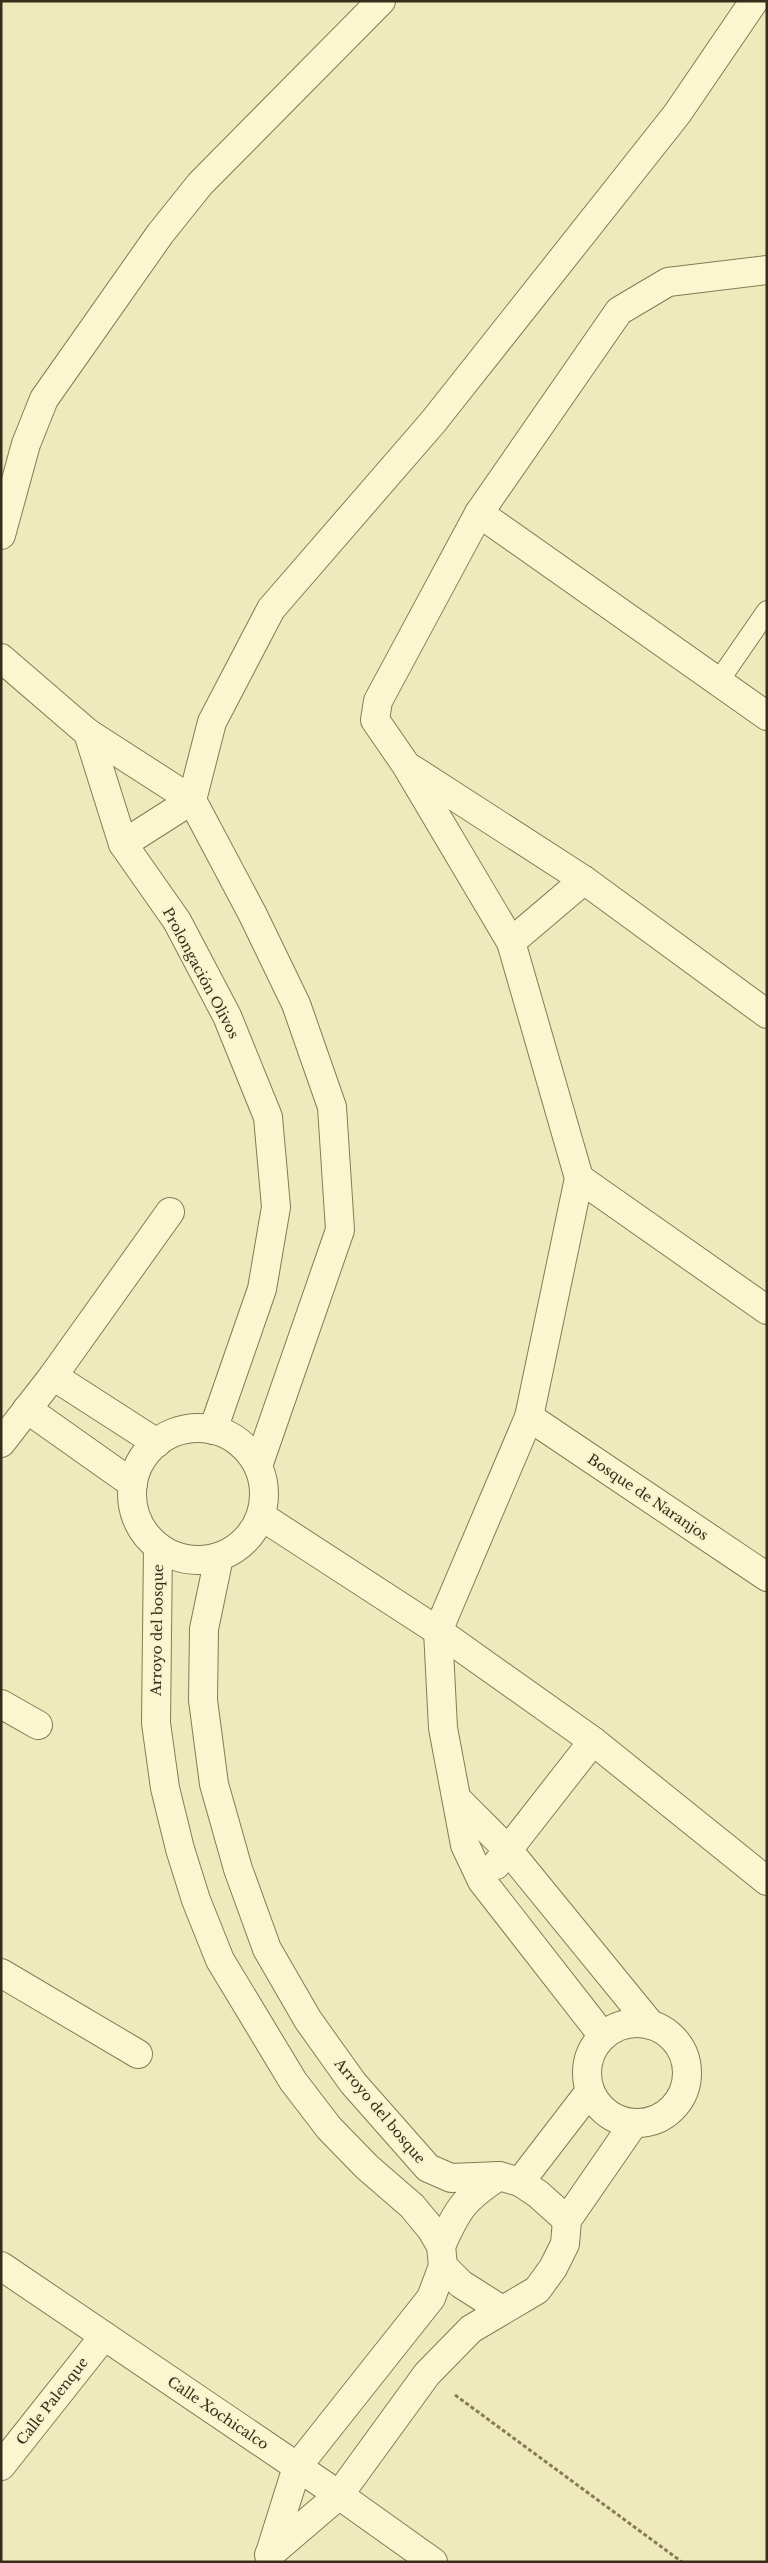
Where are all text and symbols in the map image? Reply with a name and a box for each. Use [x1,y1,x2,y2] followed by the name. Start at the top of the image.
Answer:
[159,904,243,1042] street label: Prolongación Olivos
[584,1450,712,1544] street label: Bosque de Naranjos
[147,1564,167,1697] street label: Arroyo del bosque
[330,2054,429,2167] street label: Arroyo del bosque
[12,2354,92,2448] street label: Calle Palenque
[164,2372,272,2454] street label: Calle Xochicalco

